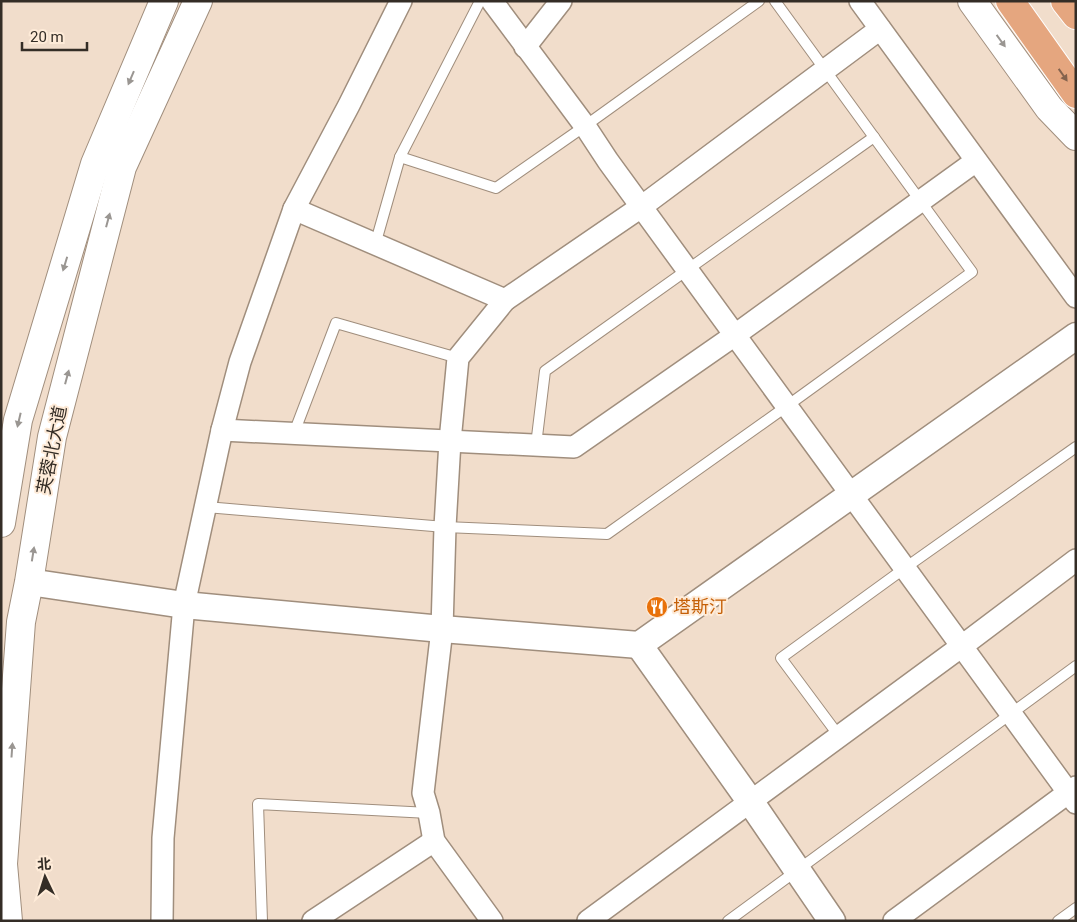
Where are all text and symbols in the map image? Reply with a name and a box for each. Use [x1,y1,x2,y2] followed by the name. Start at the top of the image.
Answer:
[22,20,88,52] scale bar
[30,28,64,46] text: 20 m
[996,34,1006,48] one-way arrow
[1058,68,1068,82] one-way arrow
[127,71,135,85] one-way arrow
[104,212,112,228] one-way arrow
[60,257,68,272] one-way arrow
[64,370,72,385] one-way arrow
[33,404,70,496] street label: 芙蓉北大道
[15,412,23,427] one-way arrow
[30,546,38,562] one-way arrow
[645,595,669,619] restaurant icon: 塔斯汀
[673,596,727,617] place label: 塔斯汀
[8,742,16,758] one-way arrow
[20,852,70,902] north arrow
[37,856,52,873] text: 北

